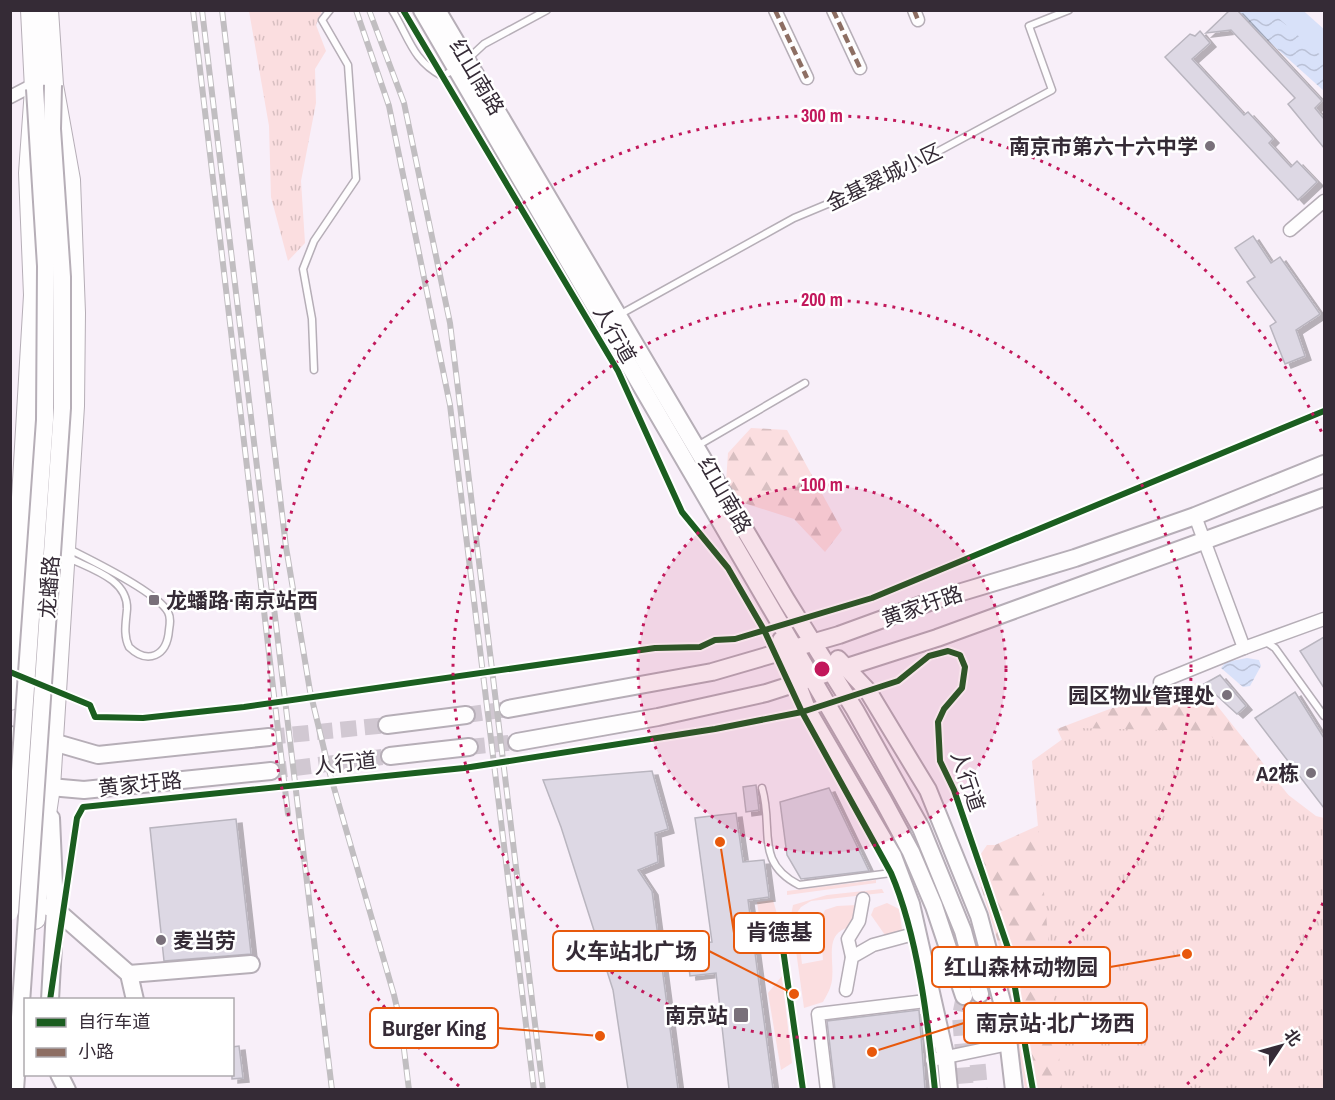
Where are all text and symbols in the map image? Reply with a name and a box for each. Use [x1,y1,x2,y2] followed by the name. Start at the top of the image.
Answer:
[443,34,511,120] street label: 红山南路
[801,103,843,128] text: 300 m
[1009,132,1198,161] place label: 南京市第六十六中学
[821,136,947,218] street label: 金基翠城小区
[1203,139,1217,153] marker: 南京市第六十六中学
[801,287,843,312] text: 200 m
[587,299,643,369] street label: 人行道
[691,451,759,539] street label: 红山南路
[801,472,843,497] text: 100 m
[32,555,66,619] street label: 龙蟠路
[878,579,966,633] street label: 黄家圩路
[166,586,318,615] place label: 龙蟠路·南京站西
[147,593,161,607] marker: 龙蟠路·南京站西
[812,659,832,679] centre of rings
[1068,681,1215,710] place label: 园区物业管理处
[1220,688,1234,702] marker: 园区物业管理处
[312,745,378,781] street label: 人行道
[944,746,992,816] street label: 人行道
[1256,759,1299,788] place label: A2栋
[97,765,183,803] street label: 黄家圩路
[1304,766,1318,780] marker: A2栋
[734,913,824,953] callout: 肯德基
[746,917,812,947] text: 肯德基
[173,926,236,955] place label: 麦当劳
[553,931,709,971] callout: 火车站北广场
[154,933,168,947] marker: 麦当劳
[565,936,697,966] text: 火车站北广场
[932,947,1110,987] callout: 红山森林动物园
[944,952,1098,982] text: 红山森林动物园
[24,998,234,1076] legend
[665,1001,728,1030] place label: 南京站
[964,1003,1147,1043] callout: 南京站·北广场西
[732,1006,750,1024] marker: 南京站
[370,1008,498,1048] callout: Burger King
[975,1008,1135,1038] text: 南京站·北广场西
[78,1009,150,1034] text: 自行车道
[382,1013,486,1043] text: Burger King
[1251,1016,1311,1076] north arrow
[1280,1024,1307,1050] text: 北
[78,1039,114,1064] text: 小路

